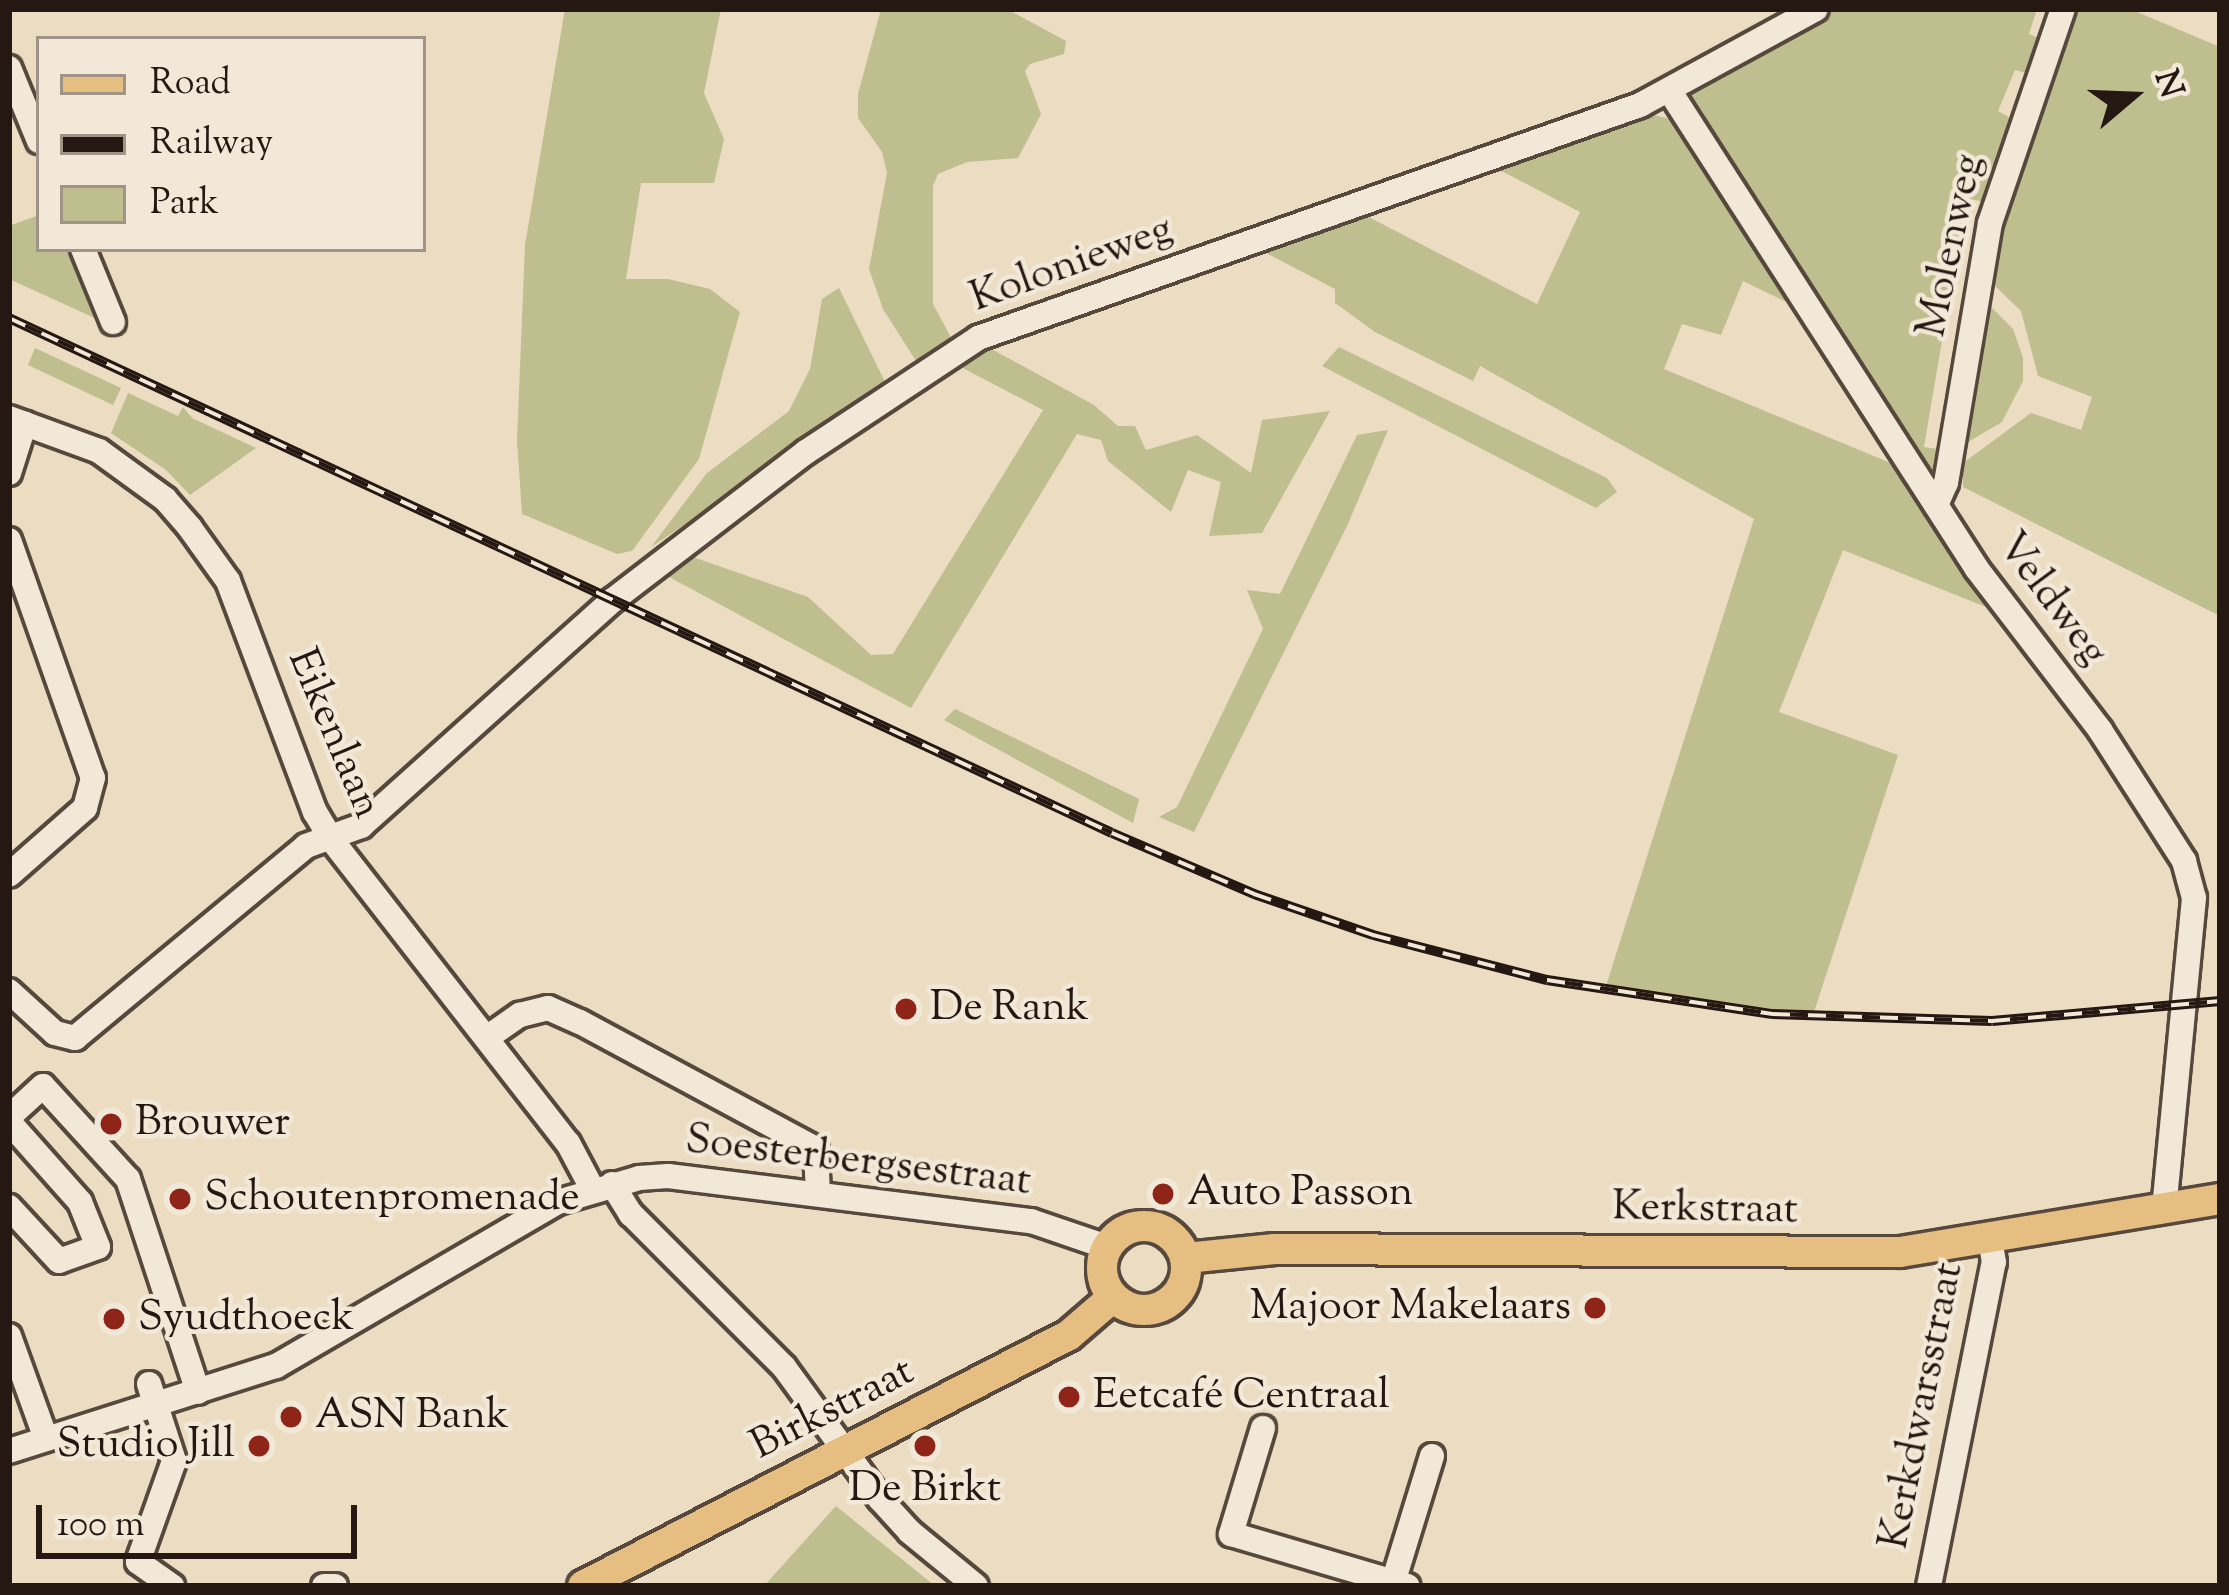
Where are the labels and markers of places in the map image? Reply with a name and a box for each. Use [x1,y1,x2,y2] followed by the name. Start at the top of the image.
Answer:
[930,984,1089,1034] place label: De Rank
[893,996,919,1022] marker: De Rank
[135,1099,290,1149] place label: Brouwer
[98,1111,124,1137] marker: Brouwer
[1187,1169,1413,1219] place label: Auto Passon
[204,1174,580,1224] place label: Schoutenpromenade
[1150,1181,1176,1207] marker: Auto Passon
[167,1186,193,1212] marker: Schoutenpromenade
[1250,1283,1571,1333] place label: Majoor Makelaars
[138,1294,354,1344] place label: Syudthoeck
[1582,1295,1608,1321] marker: Majoor Makelaars
[101,1306,127,1332] marker: Syudthoeck
[1093,1372,1390,1422] place label: Eetcafé Centraal
[1056,1384,1082,1410] marker: Eetcafé Centraal
[315,1392,509,1442] place label: ASN Bank
[278,1404,304,1430] marker: ASN Bank
[57,1421,235,1471] place label: Studio Jill
[246,1433,272,1459] marker: Studio Jill
[912,1433,938,1459] marker: De Birkt
[849,1465,1001,1515] place label: De Birkt

